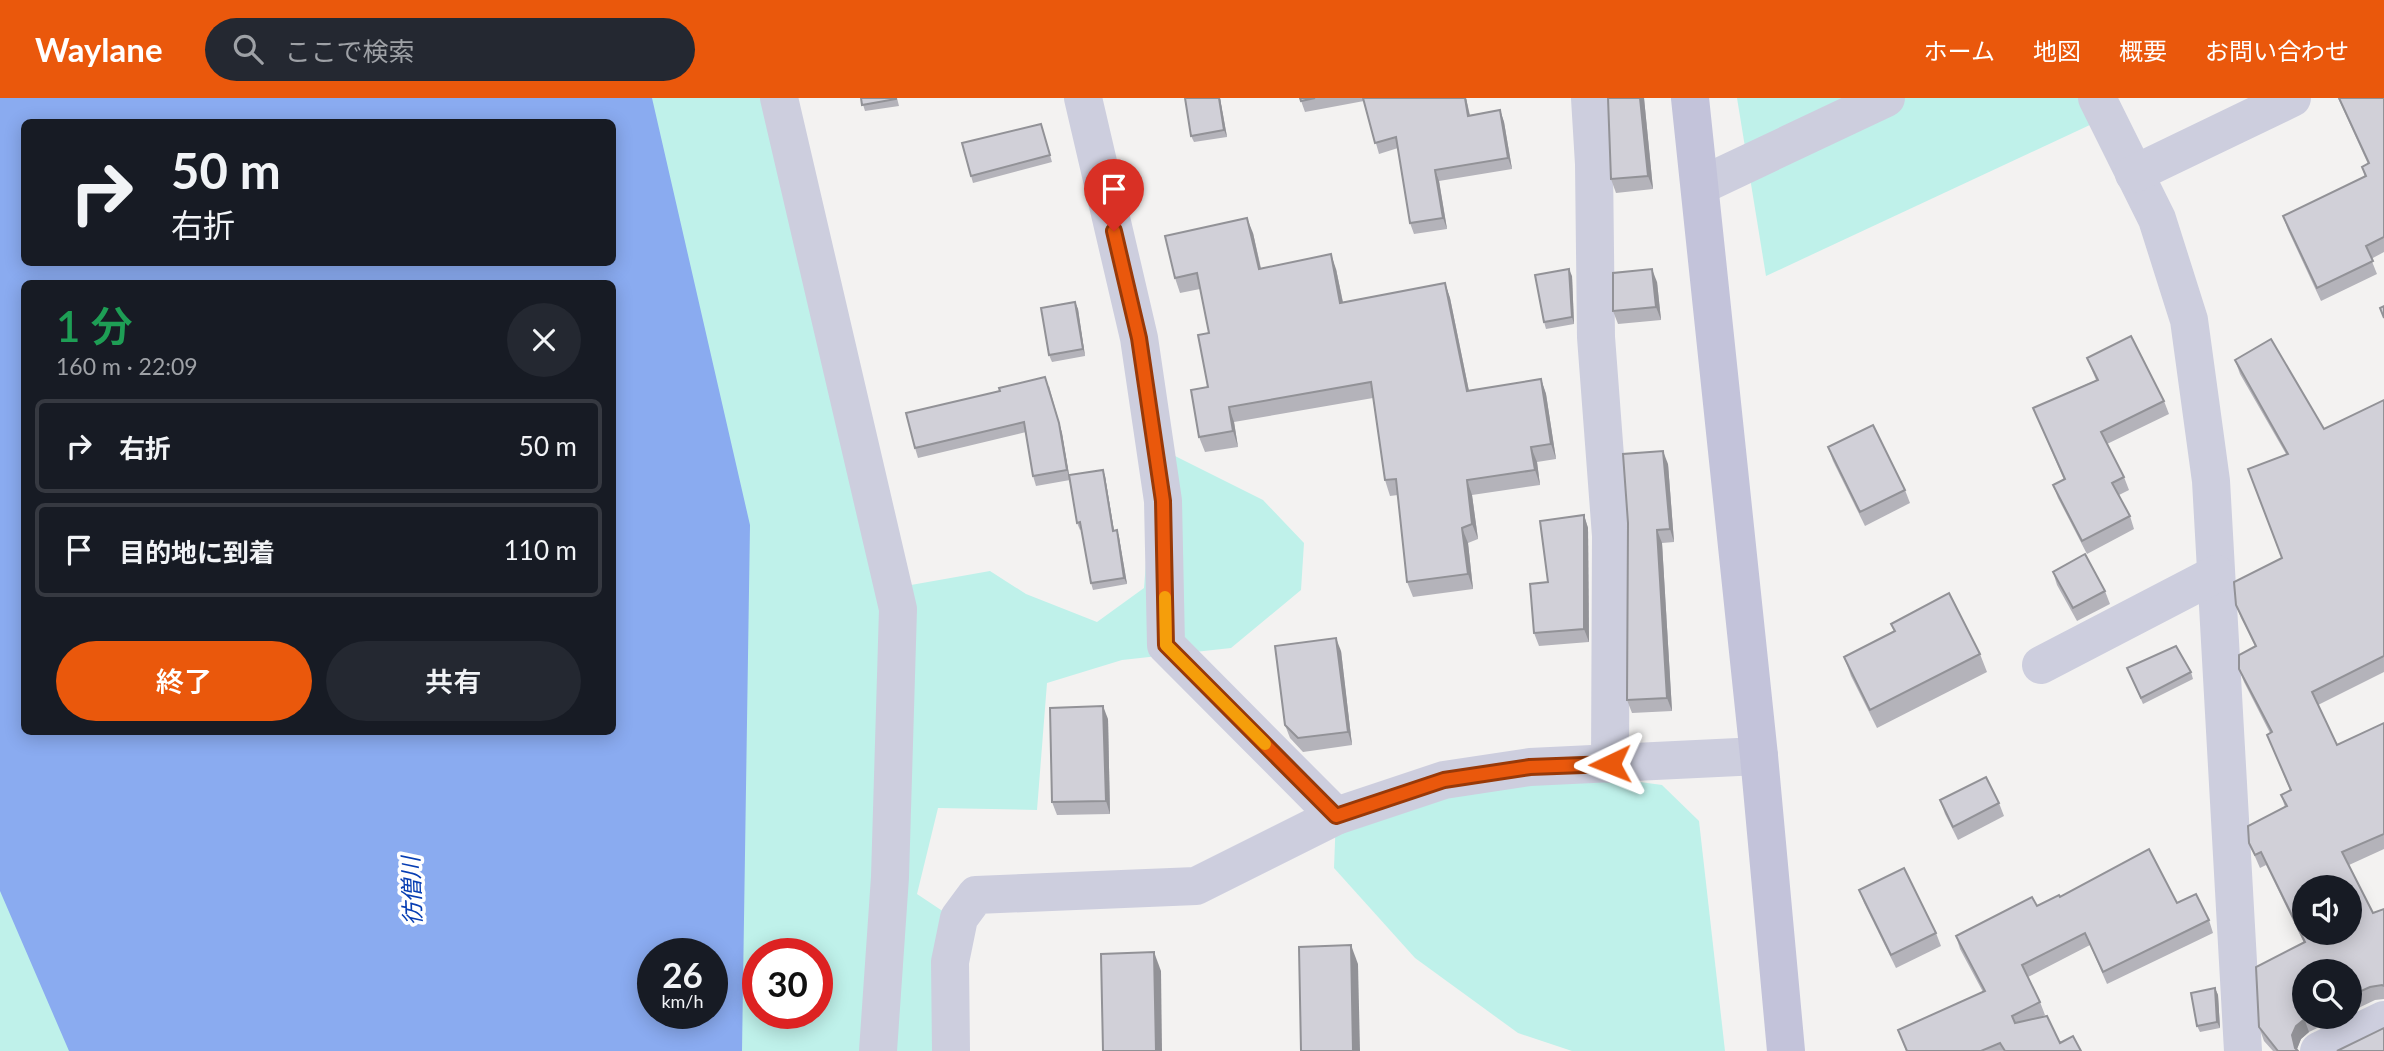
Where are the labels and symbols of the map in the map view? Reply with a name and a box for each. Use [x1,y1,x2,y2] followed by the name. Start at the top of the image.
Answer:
[1084,159,1144,231] pin
[1573,727,1647,801] position arrow
[396,853,426,926] water label: 彷僧川
[742,938,833,1029] speed limit sign: 30

